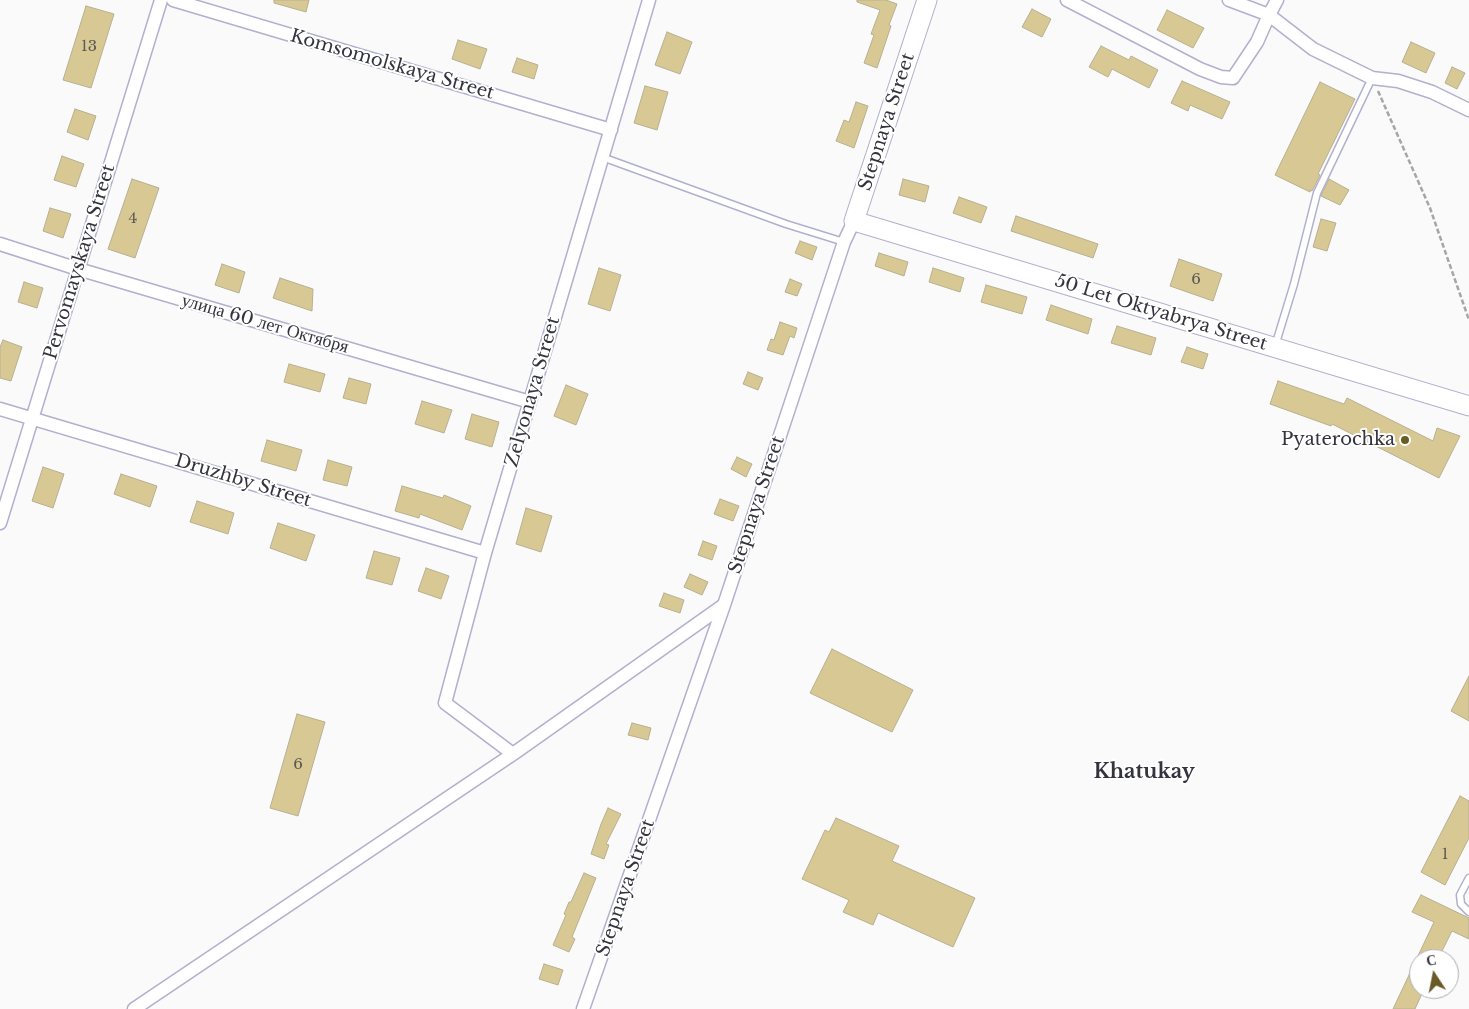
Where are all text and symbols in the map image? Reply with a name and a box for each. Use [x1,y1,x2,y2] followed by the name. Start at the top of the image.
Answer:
[288,26,496,104] street label: Komsomolskaya Street
[81,38,97,56] house number: 13
[855,50,919,194] street label: Stepnaya Street
[40,162,120,362] street label: Pervomayskaya Street
[129,210,137,228] house number: 4
[1052,270,1270,356] street label: 50 Let Oktyabrya Street
[1191,271,1201,289] house number: 6
[179,290,351,358] street label: улица 60 лет Октября
[501,314,565,470] street label: Zelyonaya Street
[1281,429,1395,451] place label: Pyaterochka
[725,433,789,577] street label: Stepnaya Street
[1399,434,1411,446] marker: Pyaterochka
[172,450,314,512] street label: Druzhby Street
[293,756,303,774] house number: 6
[1093,760,1195,784] district label: Khatukay
[592,817,660,959] street label: Stepnaya Street
[1442,846,1448,864] house number: 1
[1409,949,1459,999] north arrow
[1425,950,1438,970] text: С

